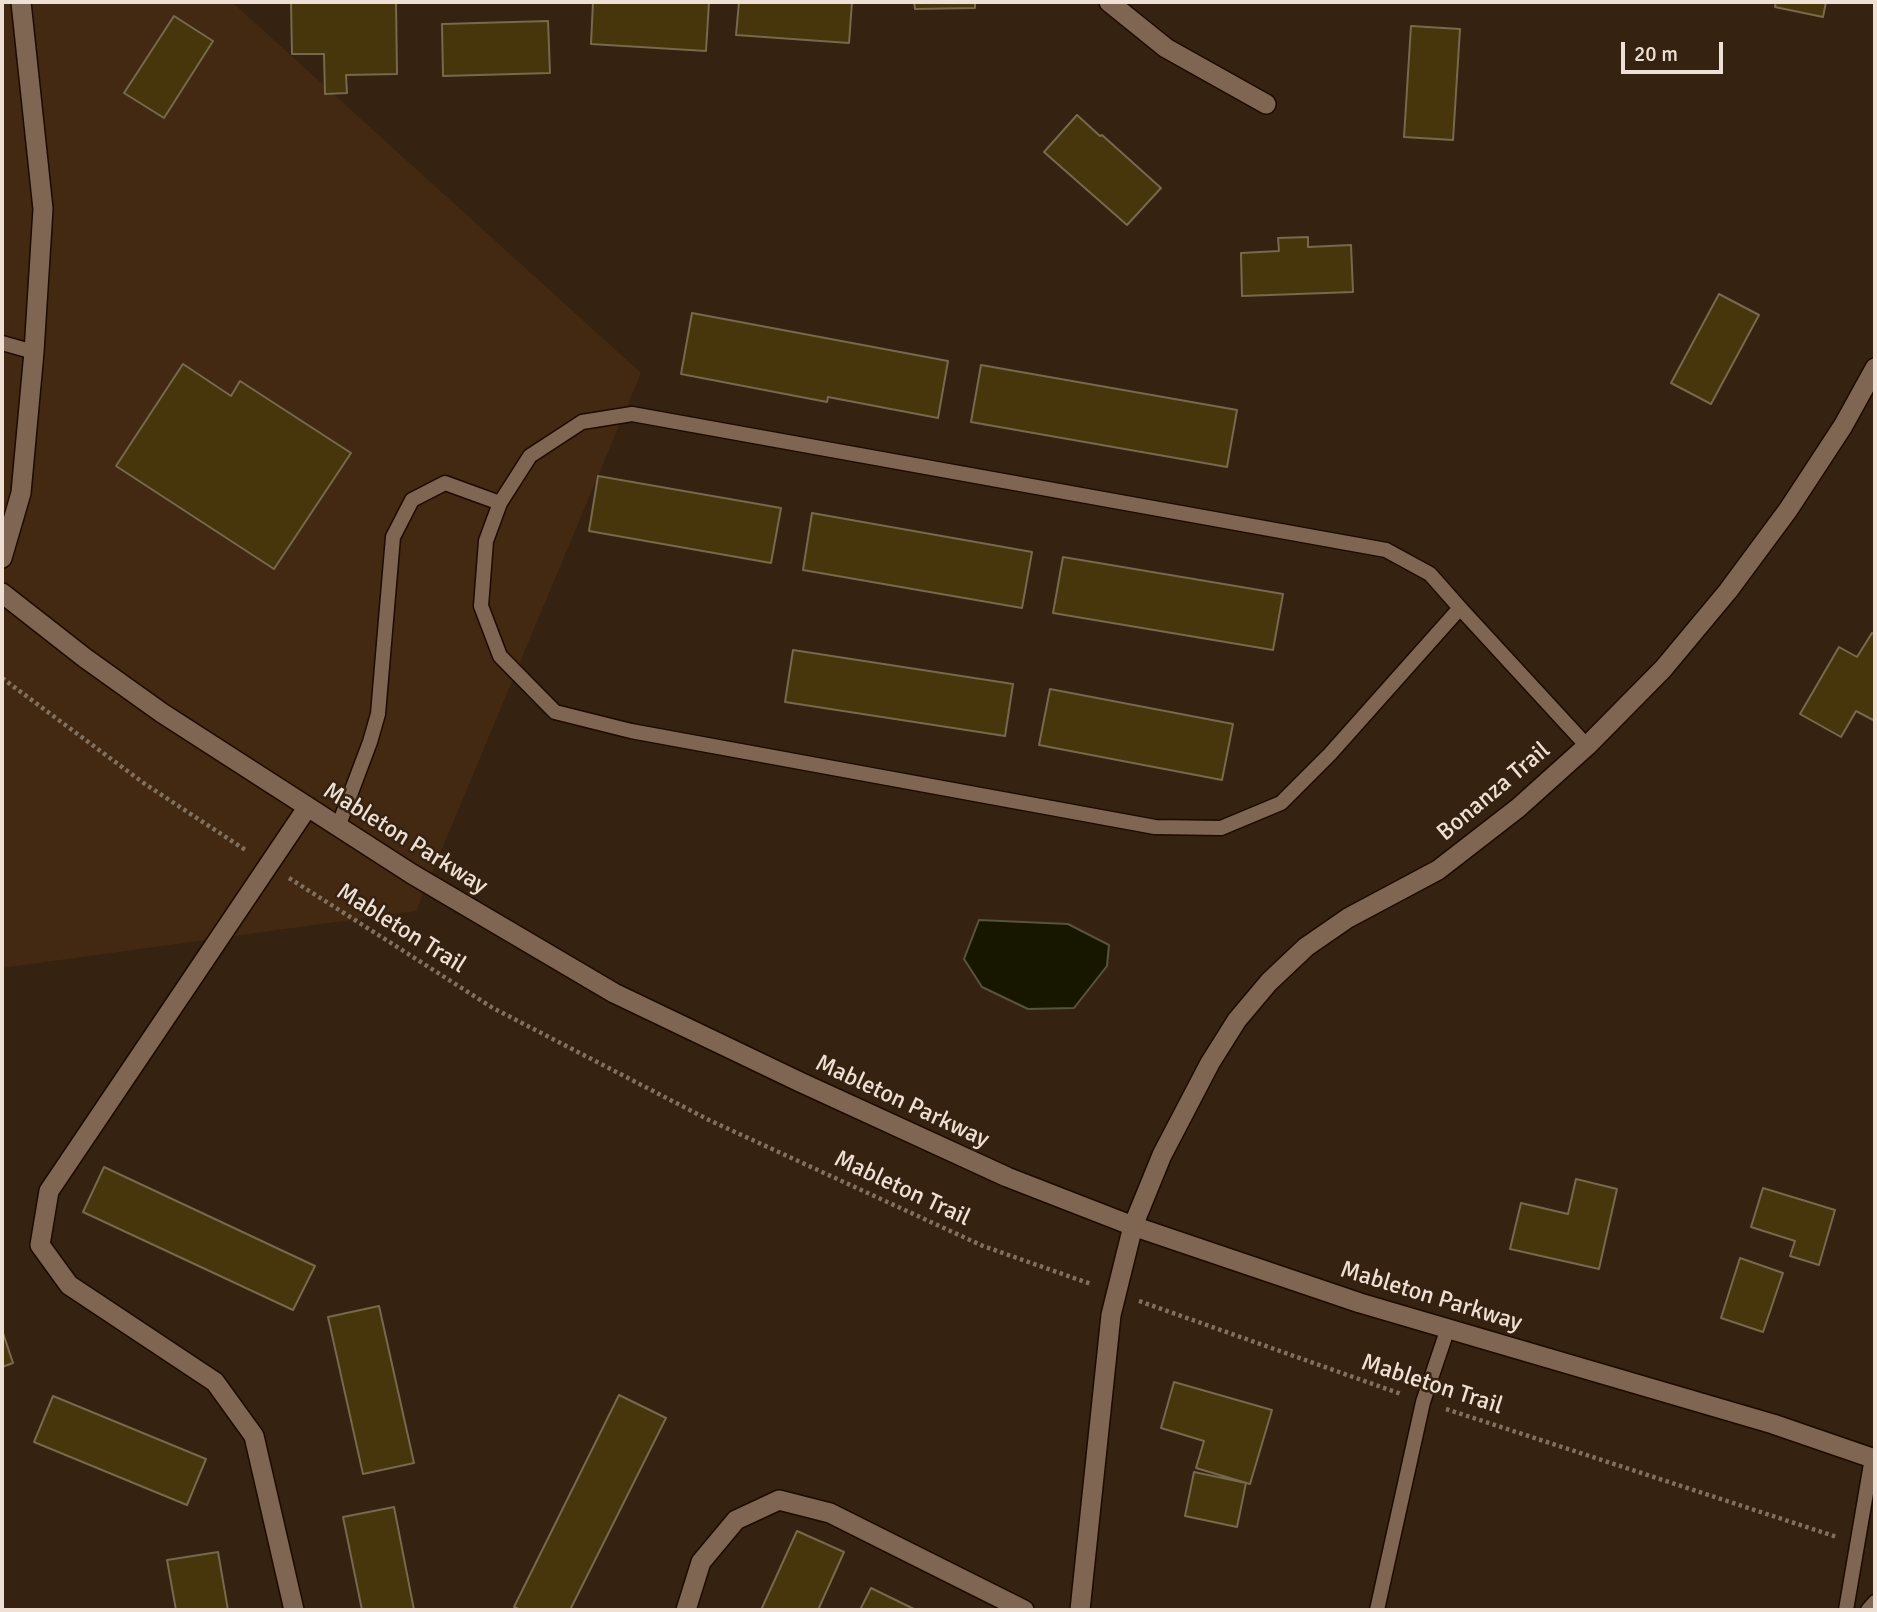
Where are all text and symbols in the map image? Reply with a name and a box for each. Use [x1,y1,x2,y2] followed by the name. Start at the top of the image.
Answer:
[1625,28,1727,72] scale bar
[1634,41,1678,67] text: 20 m
[1432,736,1556,848] street label: Bonanza Trail
[317,777,493,901] street label: Mableton Parkway
[331,878,471,980] street label: Mableton Trail
[811,1049,993,1155] street label: Mableton Parkway
[829,1145,975,1233] street label: Mableton Trail
[1337,1256,1525,1338] street label: Mableton Parkway
[1358,1349,1506,1421] street label: Mableton Trail

